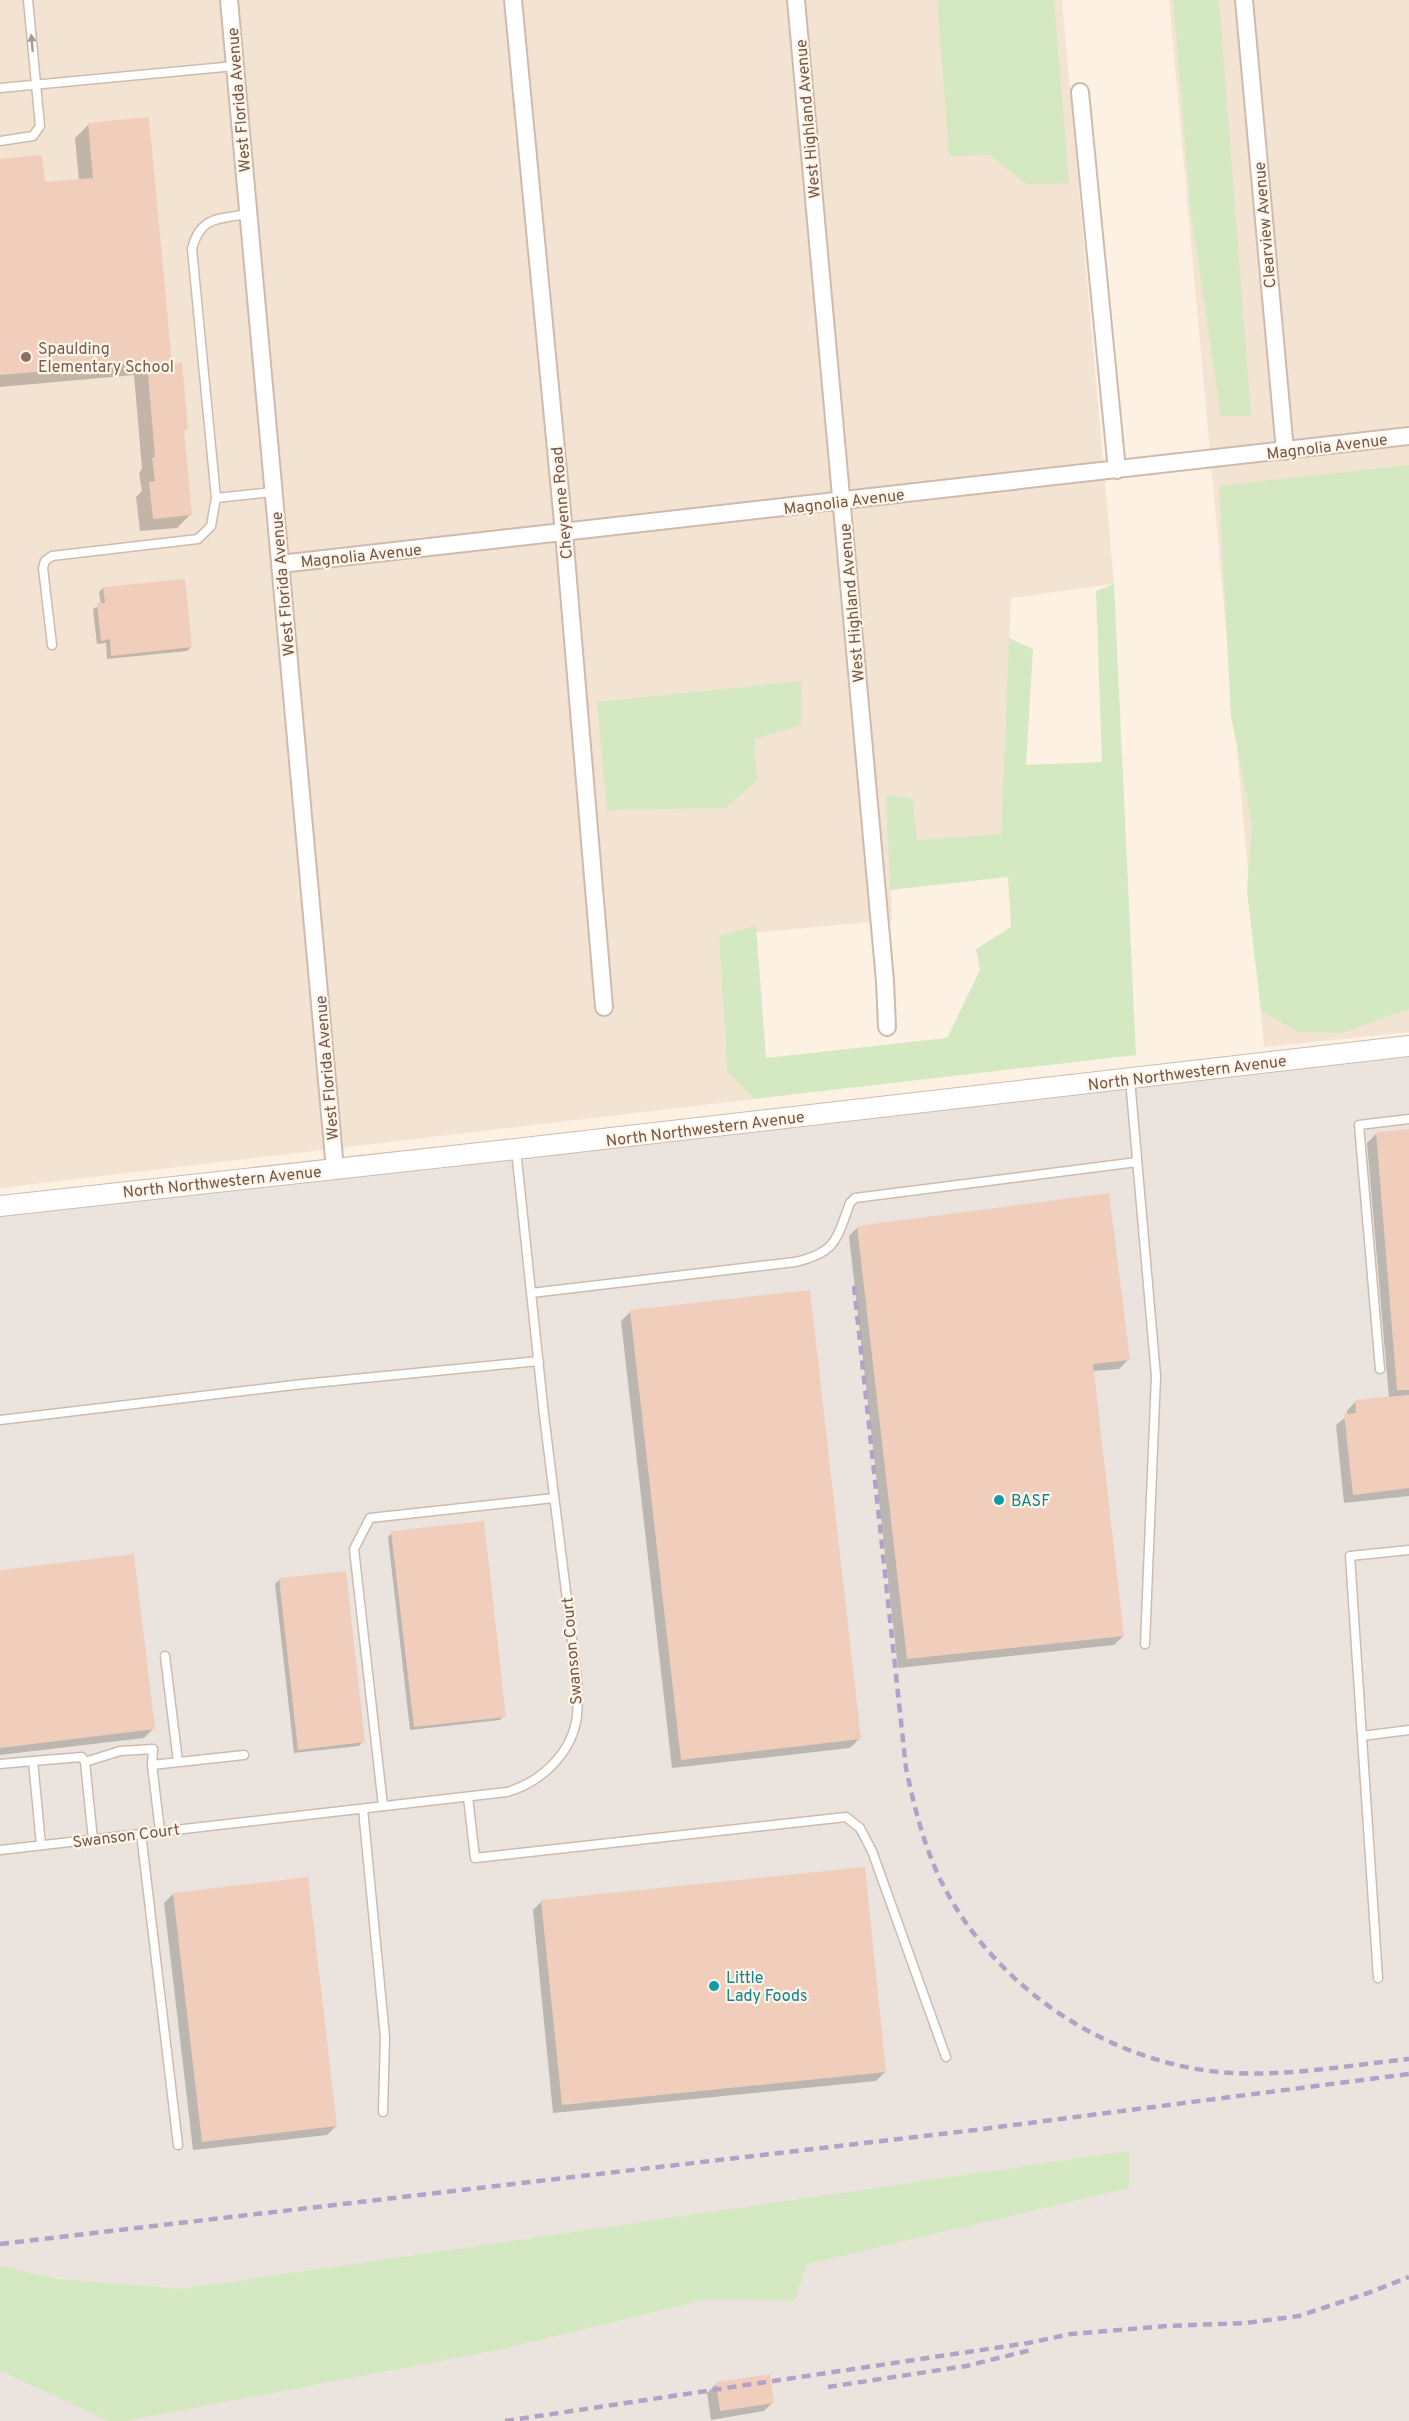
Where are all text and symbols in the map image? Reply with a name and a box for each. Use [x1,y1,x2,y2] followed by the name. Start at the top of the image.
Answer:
[224,27,256,173] street label: West Florida Avenue
[27,33,37,52] one-way arrow
[792,38,826,199] street label: West Highland Avenue
[1251,161,1281,289] street label: Clearview Avenue
[38,340,174,378] place label: Spaulding Elementary School
[19,350,33,364] marker: Spaulding Elementary School
[1266,431,1389,465] street label: Magnolia Avenue
[548,446,578,560] street label: Cheyenne Road
[783,486,906,520] street label: Magnolia Avenue
[268,511,300,657] street label: West Florida Avenue
[836,522,870,683] street label: West Highland Avenue
[300,541,423,573] street label: Magnolia Avenue
[312,995,344,1141] street label: West Florida Avenue
[1087,1052,1288,1096] street label: North Northwestern Avenue
[605,1108,806,1152] street label: North Northwestern Avenue
[122,1163,323,1203] street label: North Northwestern Avenue
[1011,1492,1050,1512] place label: BASF
[992,1493,1006,1507] marker: BASF
[558,1596,588,1705] street label: Swanson Court
[71,1820,181,1853] street label: Swanson Court
[726,1969,807,2007] place label: Little Lady Foods
[707,1979,721,1993] marker: Little Lady Foods

